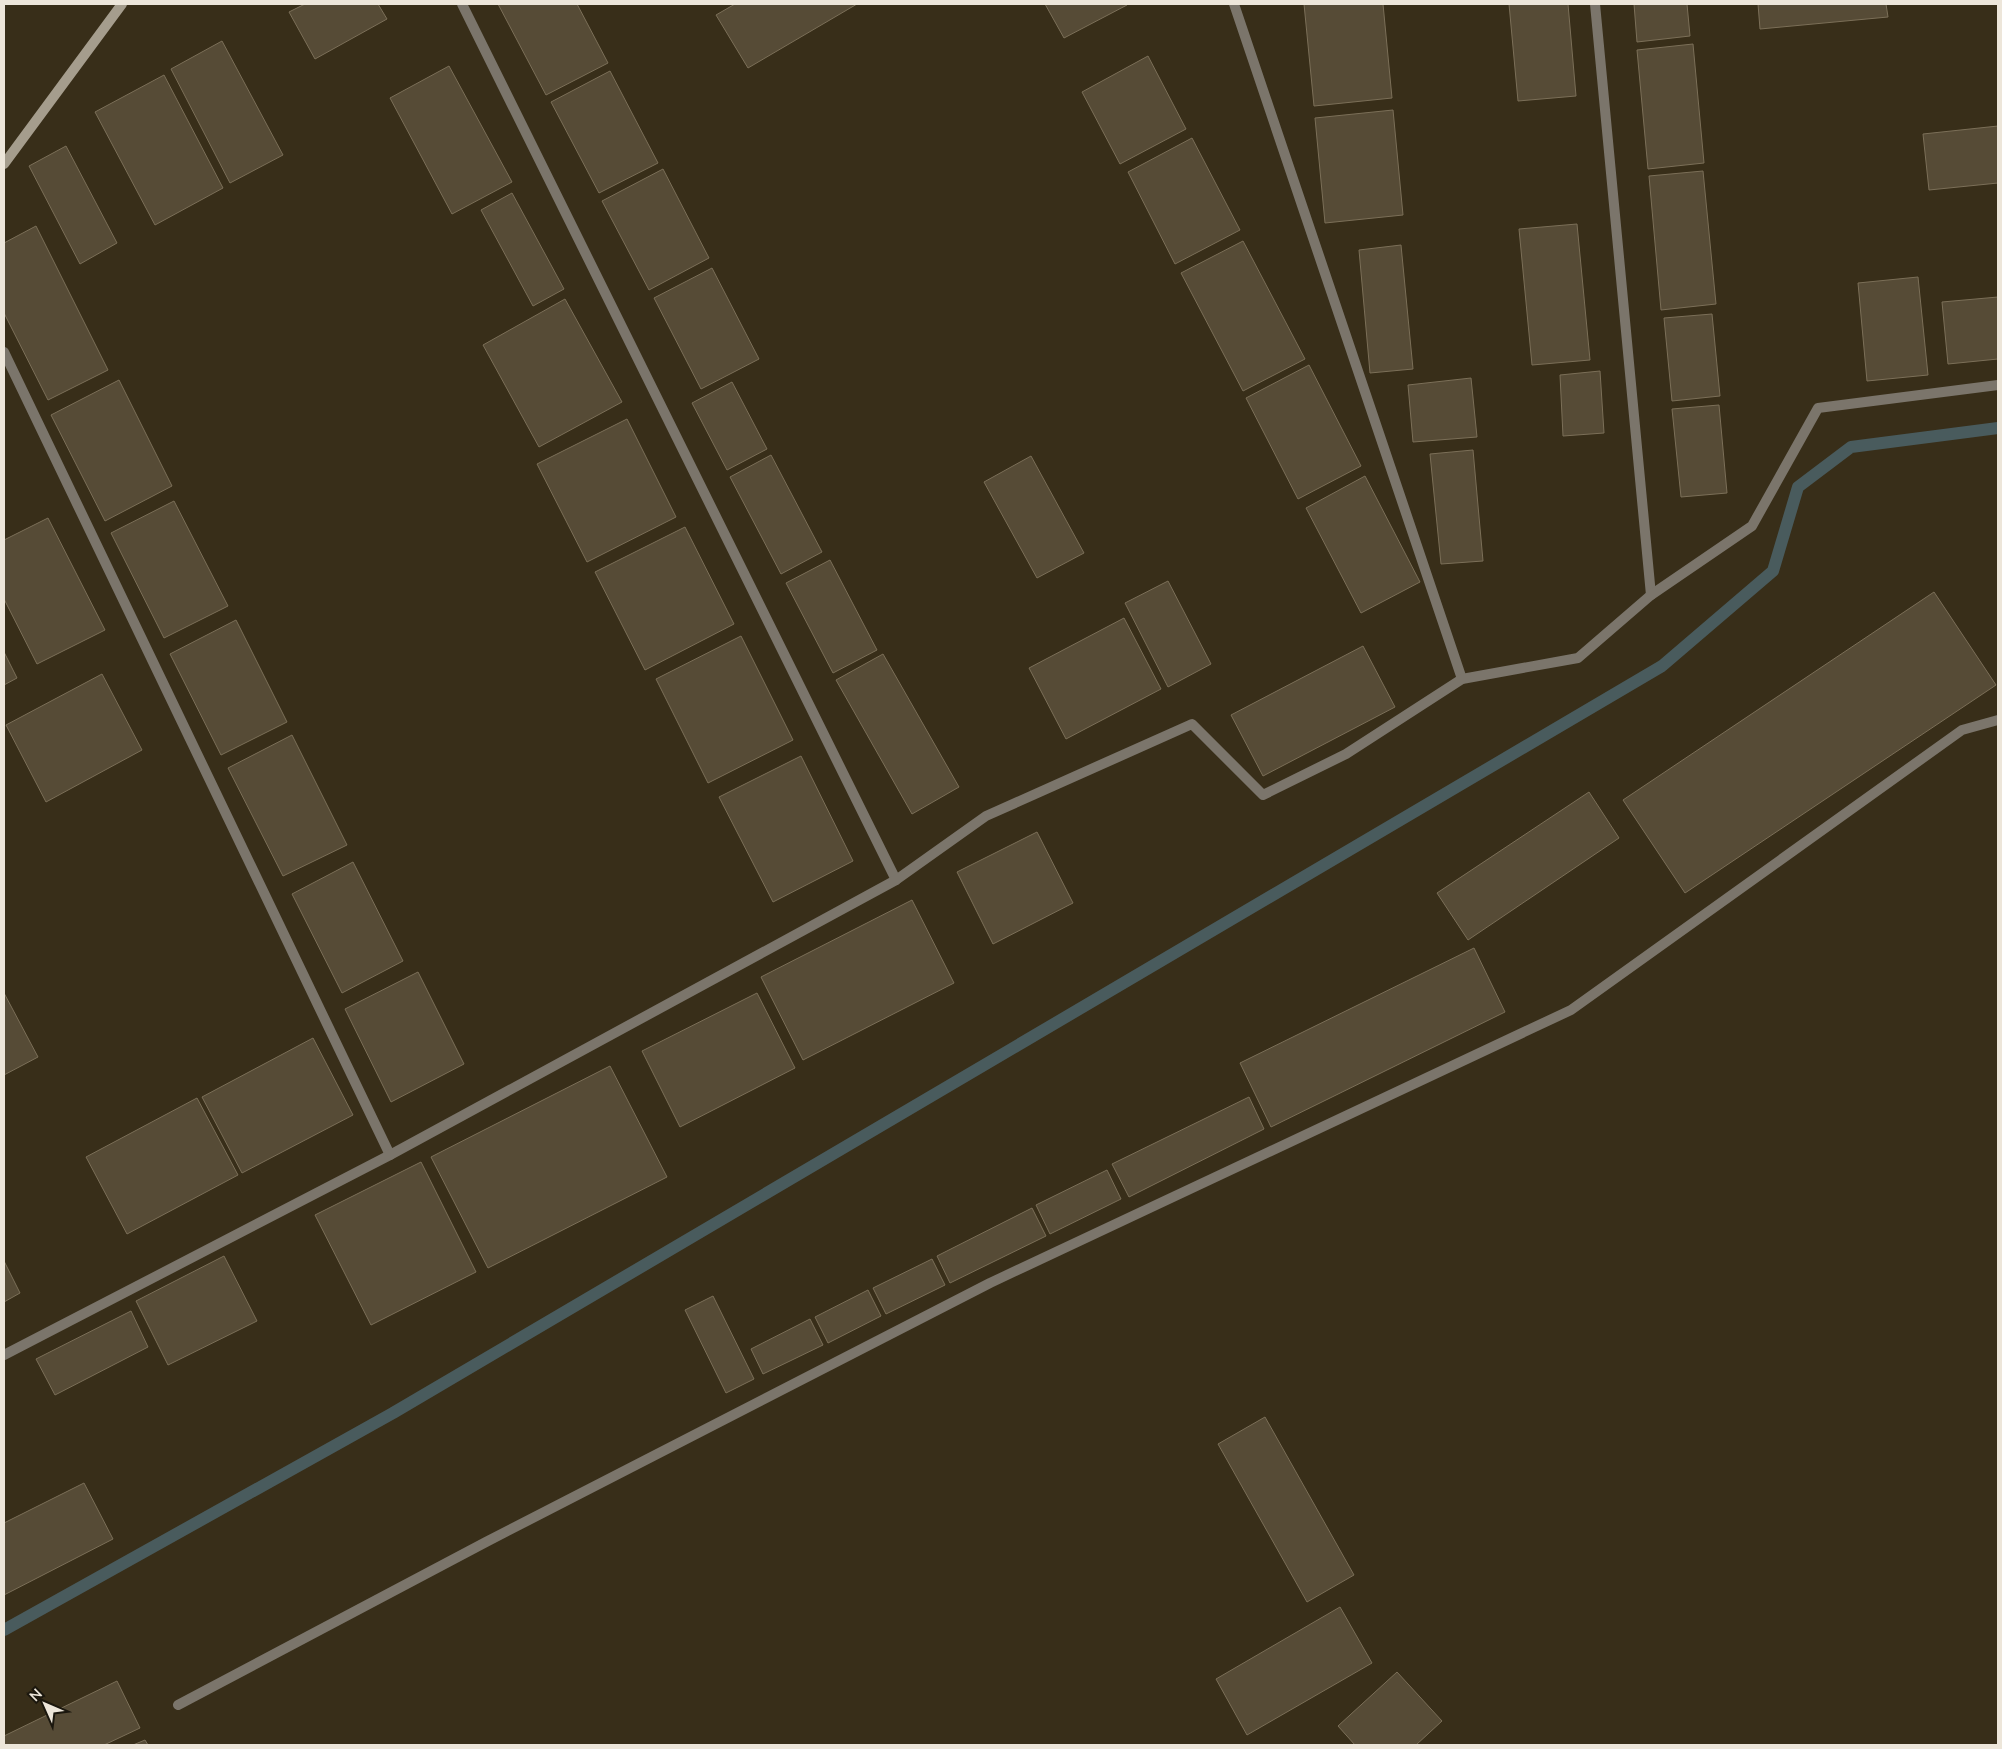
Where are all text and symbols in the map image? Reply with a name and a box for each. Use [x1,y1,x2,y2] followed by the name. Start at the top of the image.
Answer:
[20,1679,70,1729] north arrow
[26,1685,45,1704] text: N

